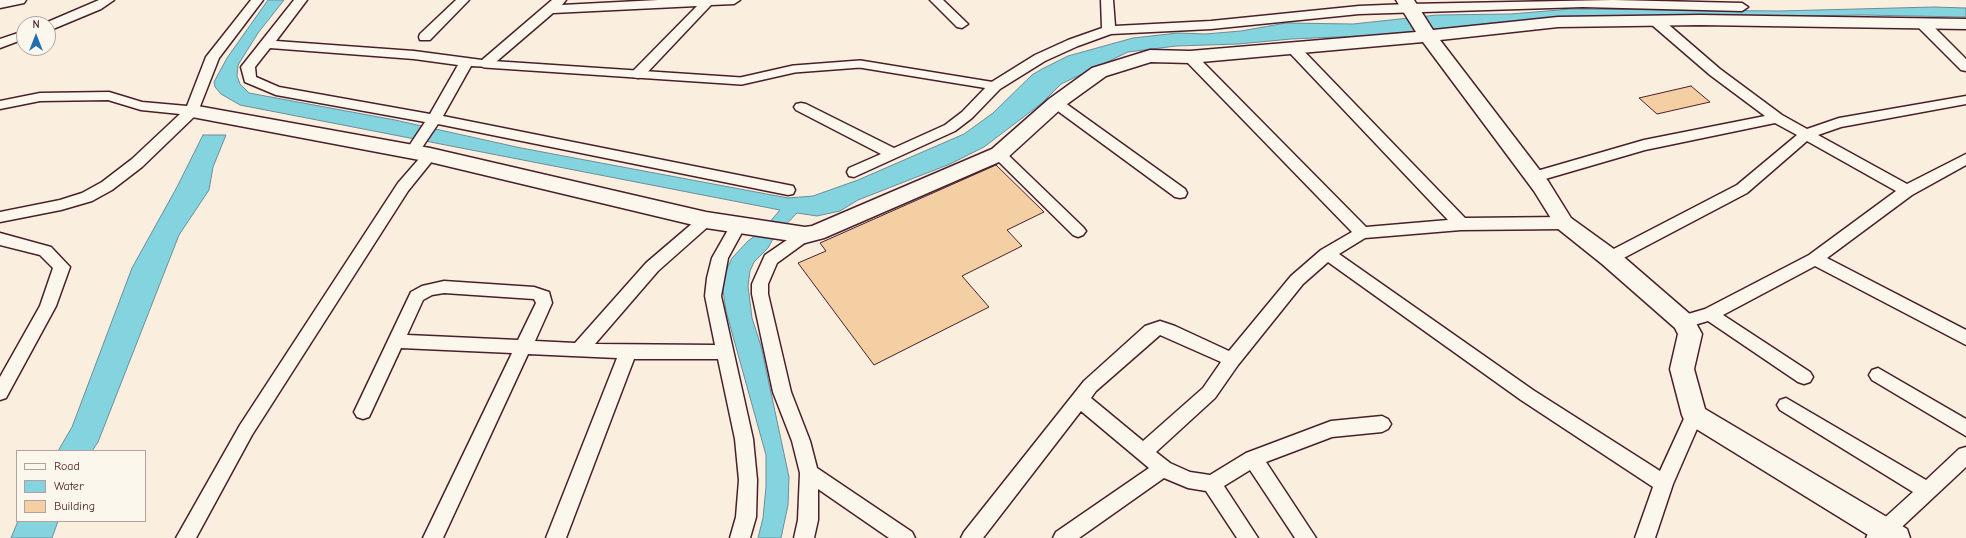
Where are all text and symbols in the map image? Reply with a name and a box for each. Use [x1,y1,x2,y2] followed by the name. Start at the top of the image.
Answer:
[16,16,56,56] north arrow
[32,18,40,31] text: N
[16,450,146,522] legend
[54,459,80,473] text: Road
[54,479,84,493] text: Water
[54,499,95,513] text: Building

